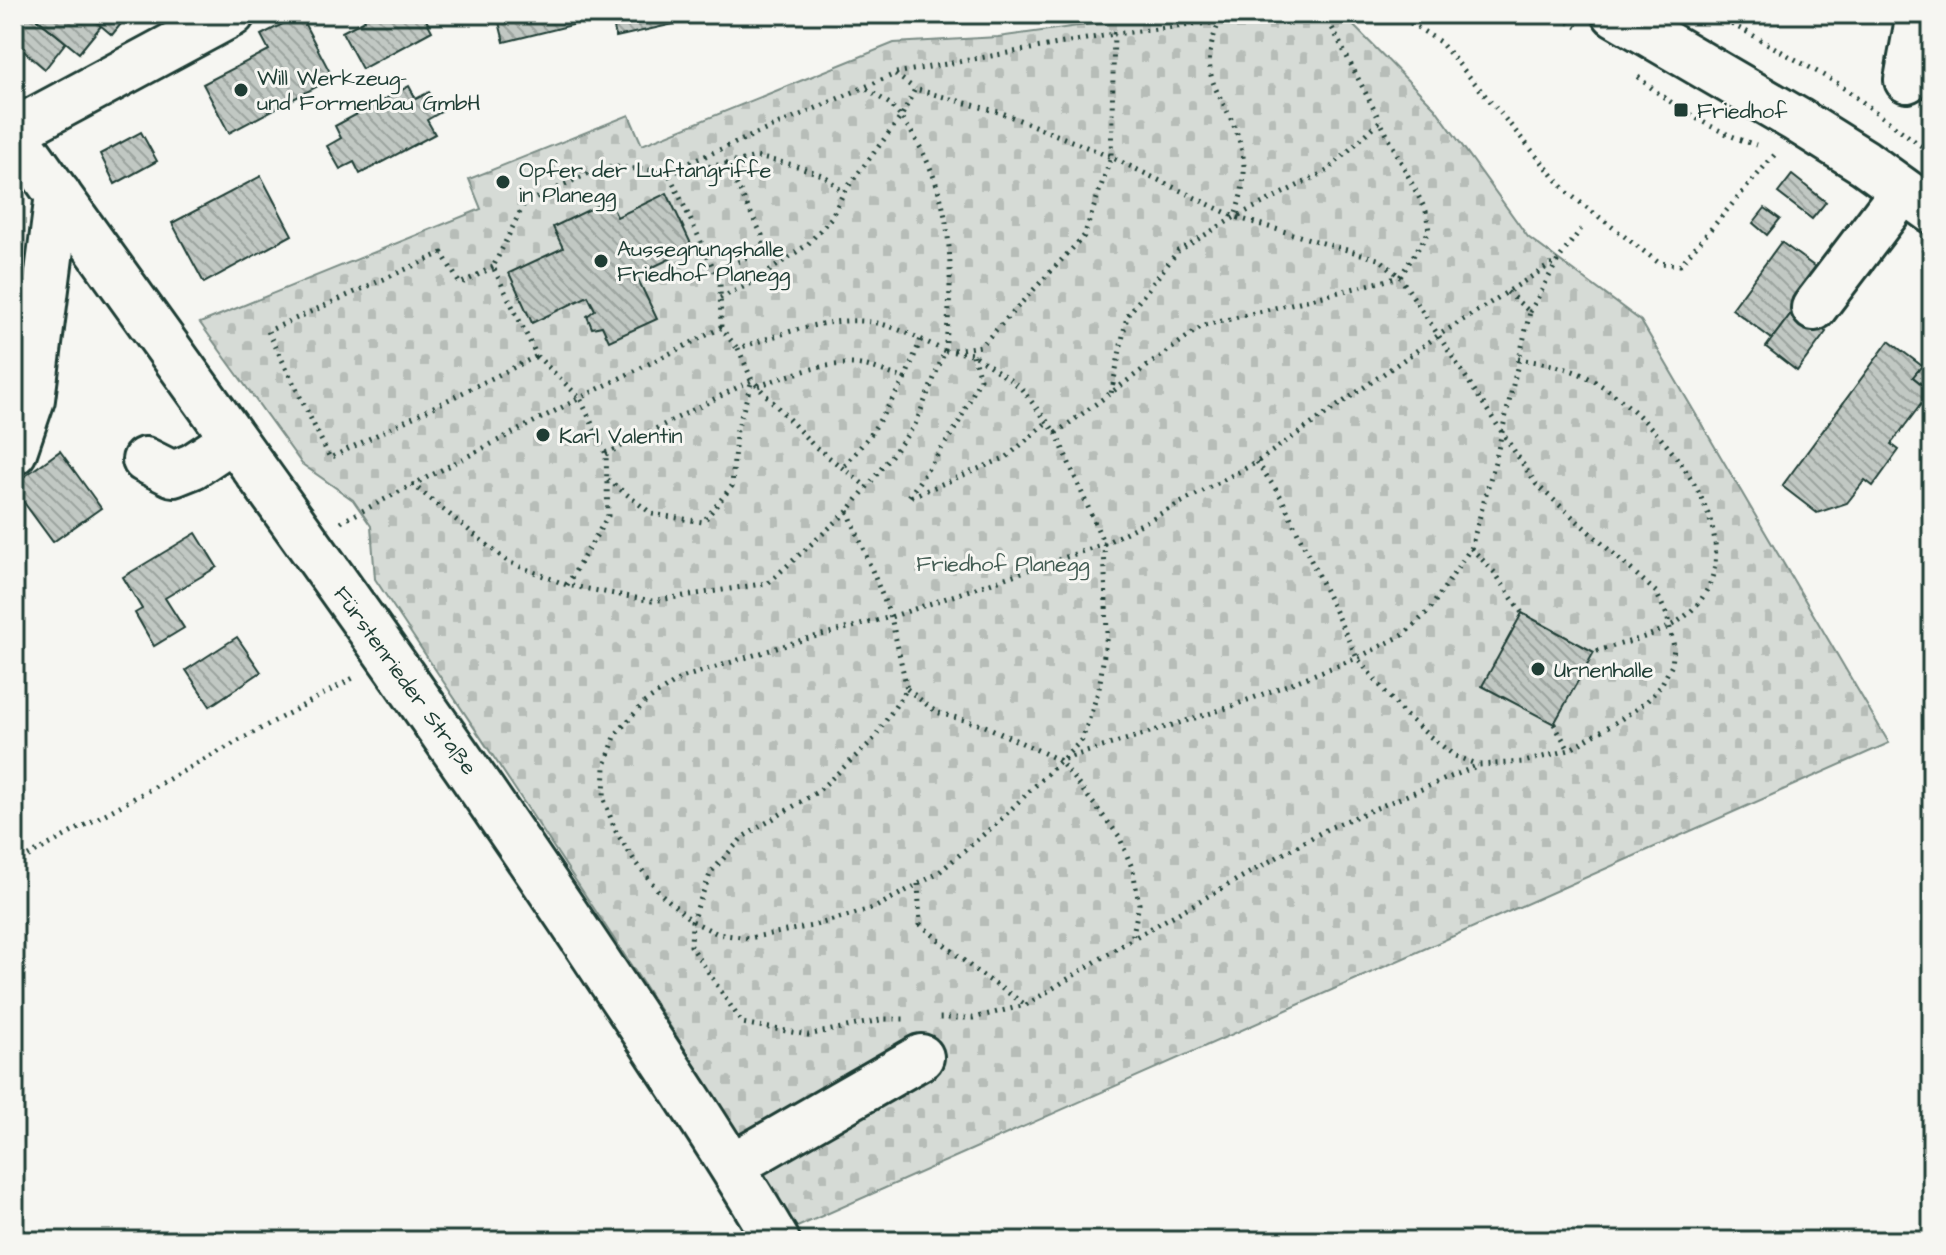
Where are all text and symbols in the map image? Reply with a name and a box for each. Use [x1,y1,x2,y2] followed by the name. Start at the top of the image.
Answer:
[257,63,481,119] place label: Will Werkzeug- und Formenbau GmbH
[232,81,250,99] marker: Will Werkzeug- und Formenbau GmbH
[1697,96,1788,127] place label: Friedhof
[1672,101,1690,119] marker: Friedhof
[519,155,772,212] place label: Opfer der Luftangriffe in Planegg
[494,173,512,191] marker: Opfer der Luftangriffe in Planegg
[617,234,790,291] place label: Aussegnungshalle Friedhof Planegg
[592,252,610,270] marker: Aussegnungshalle Friedhof Planegg
[559,421,683,452] place label: Karl Valentin
[534,426,552,444] marker: Karl Valentin
[916,549,1090,581] park label: Friedhof Planegg
[326,580,484,782] street label: Fürstenrieder Straße
[1554,655,1653,686] place label: Urnenhalle
[1529,660,1547,678] marker: Urnenhalle

